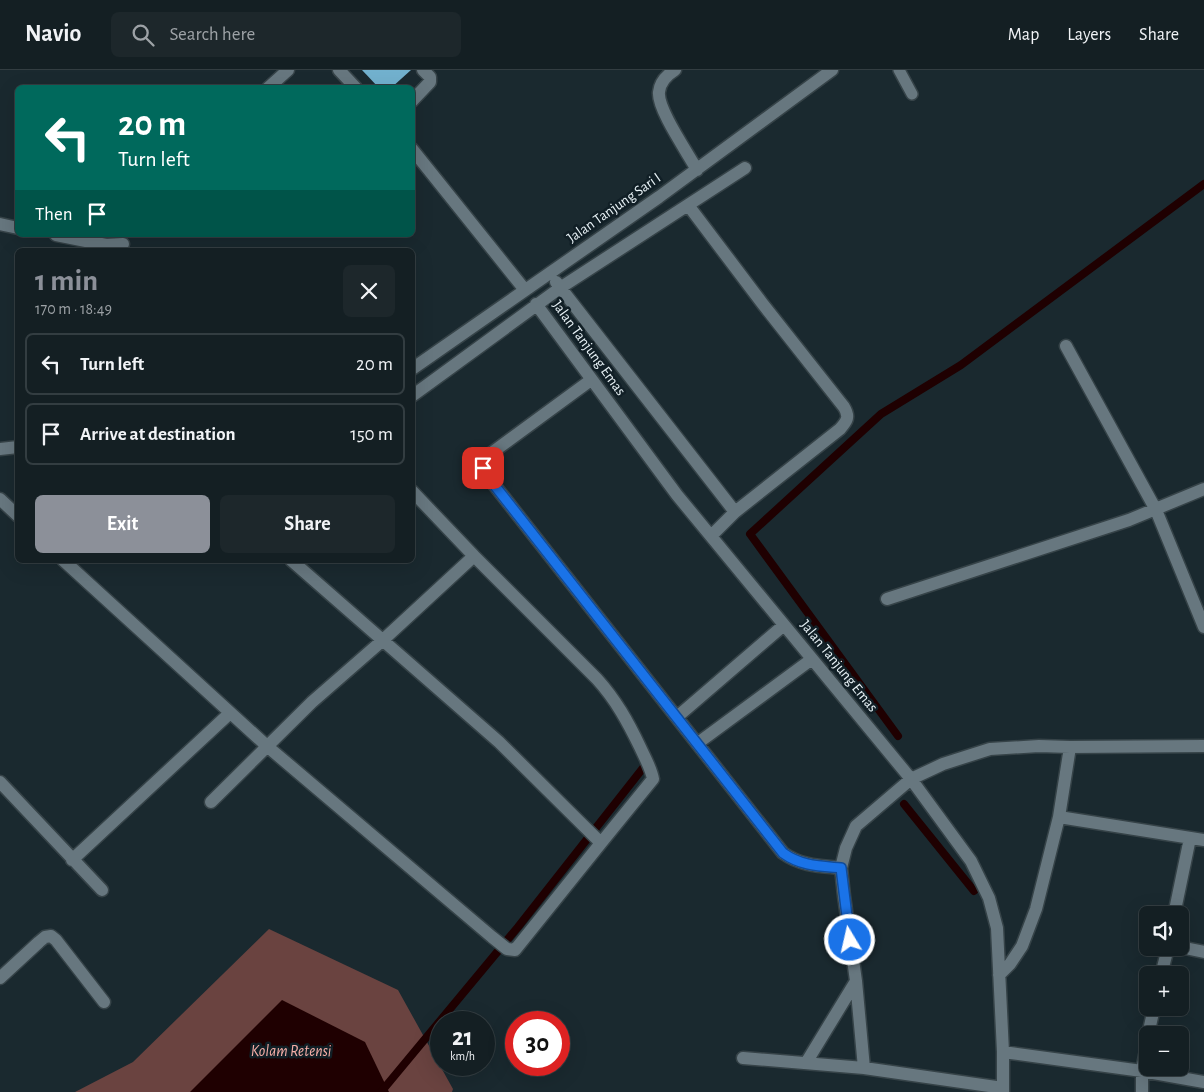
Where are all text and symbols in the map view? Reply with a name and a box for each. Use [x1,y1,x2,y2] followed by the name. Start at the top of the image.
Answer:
[111,12,461,57] search box
[129,21,157,49] icon: search
[25,22,81,46] text: Navio
[169,25,255,44] text: Search here
[1008,26,1039,44] text: Map
[1067,26,1111,44] text: Layers
[1139,26,1179,44] text: Share
[35,105,100,170] icon: left
[118,107,186,142] text: 20 m
[118,148,190,170] text: Turn left
[564,170,664,246] street label: Jalan Tanjung Sari I
[83,200,111,228] icon: arrive
[35,205,73,224] text: Then
[343,265,395,317] button: close
[35,266,98,296] text: 1 min
[550,298,628,398] street label: Jalan Tanjung Emas
[35,301,112,317] text: 170 m · 18:49
[37,350,65,378] icon: left
[80,355,144,374] text: Turn left
[356,355,393,374] text: 20 m
[37,420,65,448] icon: arrive
[80,425,236,444] text: Arrive at destination
[350,425,393,444] text: 150 m
[462,447,504,489] pin
[469,454,497,482] icon: arrive
[35,495,210,553] button: Exit
[220,495,395,553] button: Share
[797,617,881,715] street label: Jalan Tanjung Emas
[1139,906,1189,1076] map controls
[1139,906,1189,956] button: sound
[823,913,875,965] position arrow
[1139,966,1189,1016] button: +
[505,1011,570,1076] speed limit sign: 30
[452,1025,473,1050] text: 21
[1139,1026,1189,1076] button: −
[251,1043,332,1059] water label: Kolam Retensi
[450,1050,475,1062] text: km/h

